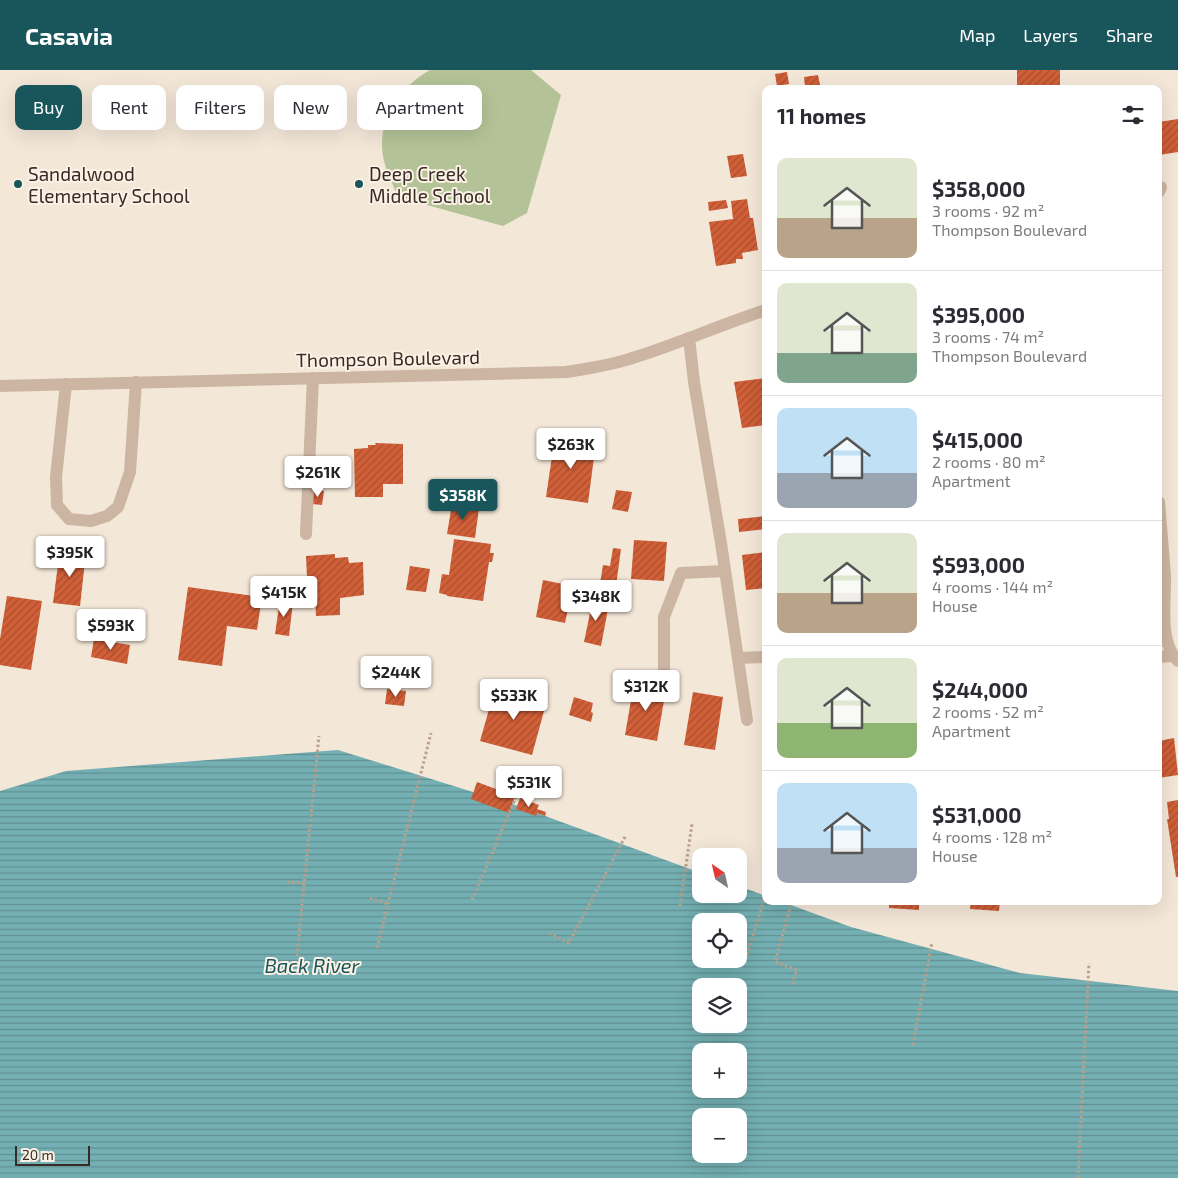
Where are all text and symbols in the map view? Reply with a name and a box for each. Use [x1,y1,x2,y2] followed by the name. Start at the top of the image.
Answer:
[25,21,113,50] text: Casavia
[959,24,995,46] text: Map
[1023,24,1078,46] text: Layers
[1106,24,1153,46] text: Share
[15,85,82,130] chip: Buy
[92,85,166,130] chip: Rent
[176,85,264,130] chip: Filters
[274,85,347,130] chip: New
[357,85,482,130] chip: Apartment
[1119,101,1147,129] icon: filters
[777,103,866,128] text: 11 homes
[28,162,190,207] place label: Sandalwood Elementary School
[369,162,491,207] place label: Deep Creek Middle School
[932,176,1026,201] text: $358,000
[12,178,24,190] marker: Sandalwood Elementary School
[353,178,365,190] marker: Deep Creek Middle School
[817,178,877,238] icon: home
[932,201,1044,220] text: 3 rooms · 92 m²
[932,220,1087,239] text: Thompson Boulevard
[932,302,1025,327] text: $395,000
[817,303,877,363] icon: home
[932,327,1044,346] text: 3 rooms · 74 m²
[296,345,480,371] street label: Thompson Boulevard
[932,346,1087,365] text: Thompson Boulevard
[932,427,1023,452] text: $415,000
[536,428,606,470] pin: $263K
[817,428,877,488] icon: home
[547,434,595,453] text: $263K
[932,452,1046,471] text: 2 rooms · 80 m²
[283,456,353,498] pin: $261K
[295,462,341,481] text: $261K
[932,471,1011,490] text: Apartment
[428,478,498,521] pin: $358K
[439,485,487,504] text: $358K
[35,536,105,578] pin: $395K
[47,542,93,561] text: $395K
[932,552,1025,577] text: $593,000
[817,553,877,613] icon: home
[249,576,319,618] pin: $415K
[932,577,1053,596] text: 4 rooms · 144 m²
[561,580,631,622] pin: $348K
[261,582,307,601] text: $415K
[572,586,620,605] text: $348K
[932,596,978,615] text: House
[76,608,146,651] pin: $593K
[88,615,134,634] text: $593K
[361,656,431,698] pin: $244K
[371,662,421,681] text: $244K
[611,670,681,712] pin: $312K
[624,676,668,695] text: $312K
[932,677,1028,702] text: $244,000
[479,678,549,721] pin: $533K
[817,678,877,738] icon: home
[491,685,537,704] text: $533K
[932,702,1044,721] text: 2 rooms · 52 m²
[932,721,1011,740] text: Apartment
[494,766,564,808] pin: $531K
[507,772,551,791] text: $531K
[932,802,1022,827] text: $531,000
[817,803,877,863] icon: home
[932,827,1052,846] text: 4 rooms · 128 m²
[932,846,978,865] text: House
[692,848,748,902] north arrow
[692,848,747,1163] map controls
[692,913,747,968] button: locate
[265,953,361,977] water label: Back River
[692,978,747,1033] button: layers
[692,1043,747,1098] button: +
[692,1108,747,1163] button: −
[15,1143,90,1166] scale bar
[22,1146,54,1163] text: 20 m

